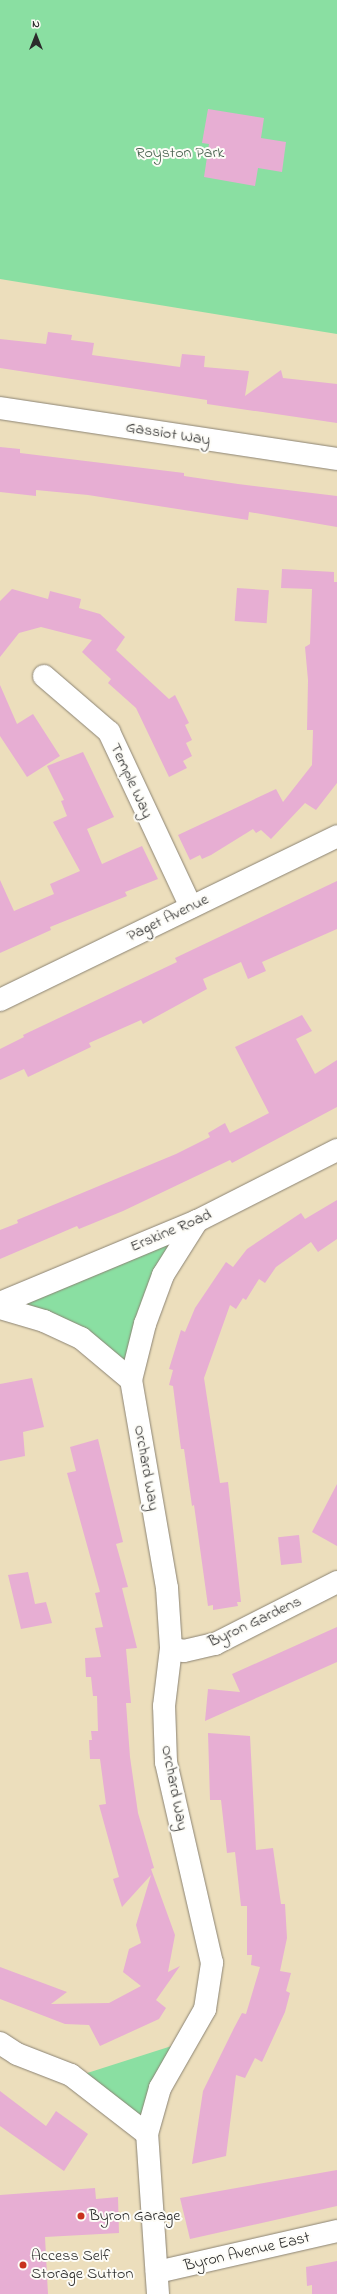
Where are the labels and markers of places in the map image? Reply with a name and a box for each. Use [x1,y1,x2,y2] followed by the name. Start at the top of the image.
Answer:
[89,2206,180,2226] place label: Byron Garage
[76,2211,86,2221] marker: Byron Garage
[31,2246,133,2284] place label: Access Self Storage Sutton
[18,2260,28,2270] marker: Access Self Storage Sutton

